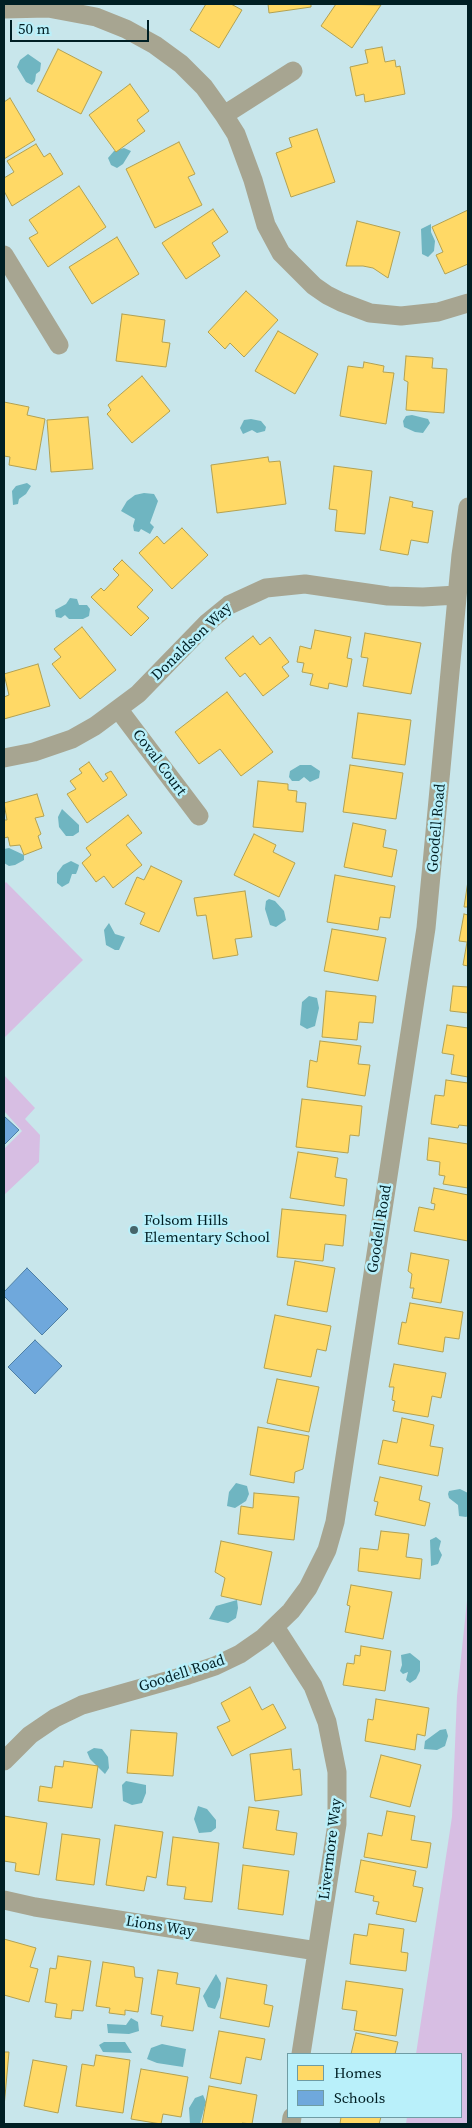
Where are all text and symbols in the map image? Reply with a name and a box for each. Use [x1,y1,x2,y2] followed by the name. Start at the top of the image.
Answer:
[12,10,151,42] scale bar
[18,18,50,39] text: 50 m
[148,599,236,685] street label: Donaldson Way
[128,726,190,800] street label: Coval Court
[424,783,450,873] street label: Goodell Road
[364,1184,396,1274] street label: Goodell Road
[144,1212,270,1247] place label: Folsom Hills Elementary School
[128,1224,140,1236] marker: Folsom Hills Elementary School
[137,1652,227,1696] street label: Goodell Road
[316,1797,346,1901] street label: Livermore Way
[124,1913,196,1941] street label: Lions Way
[287,2053,462,2118] legend
[334,2062,381,2083] text: Homes
[334,2087,385,2108] text: Schools

